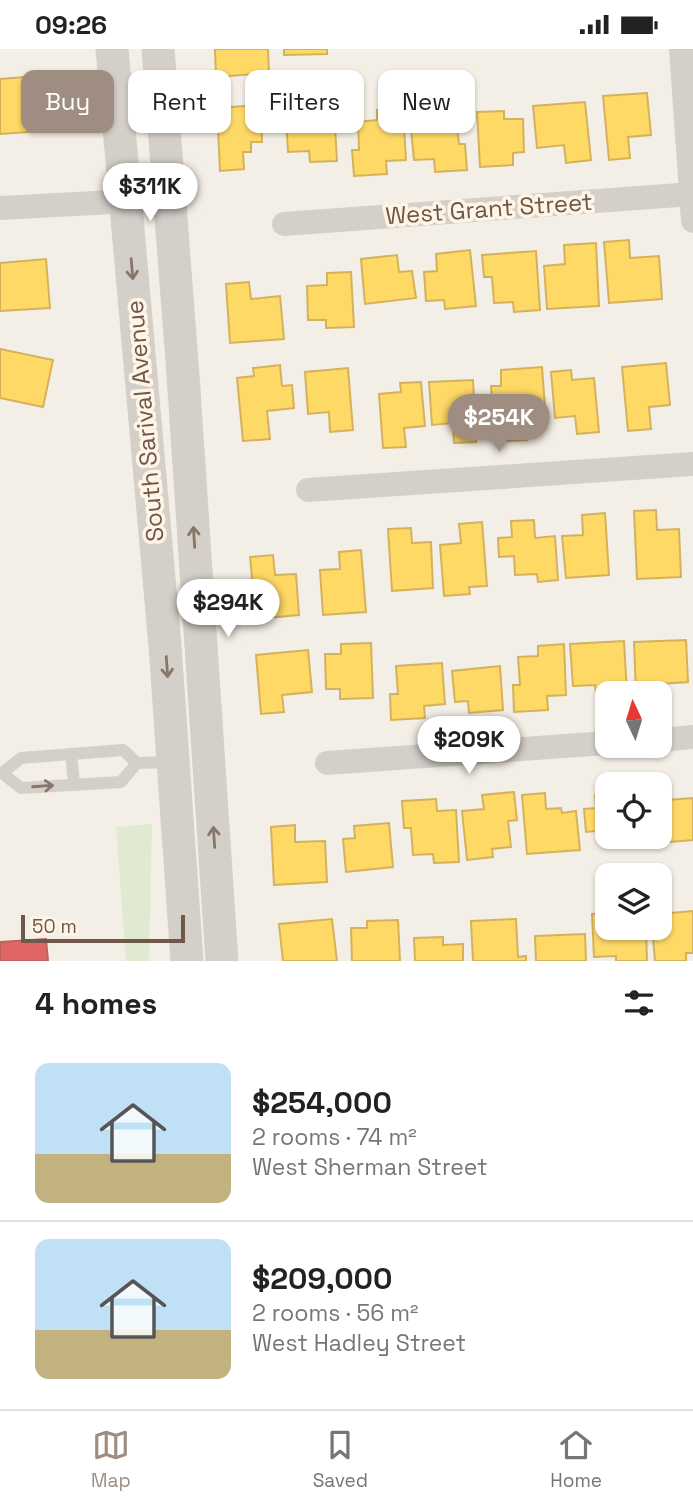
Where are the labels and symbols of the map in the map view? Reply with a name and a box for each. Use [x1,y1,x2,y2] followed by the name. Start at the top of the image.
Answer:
[101,163,199,223] pin: $311K
[384,186,594,231] street label: West Grant Street
[126,258,139,280] one-way arrow
[118,299,171,543] street label: South Sarival Avenue
[450,395,548,454] pin: $254K
[187,526,200,549] one-way arrow
[179,579,277,639] pin: $294K
[161,655,174,678] one-way arrow
[595,681,672,758] north arrow
[420,717,518,776] pin: $209K
[32,780,55,793] one-way arrow
[207,826,220,849] one-way arrow
[21,912,186,944] scale bar

